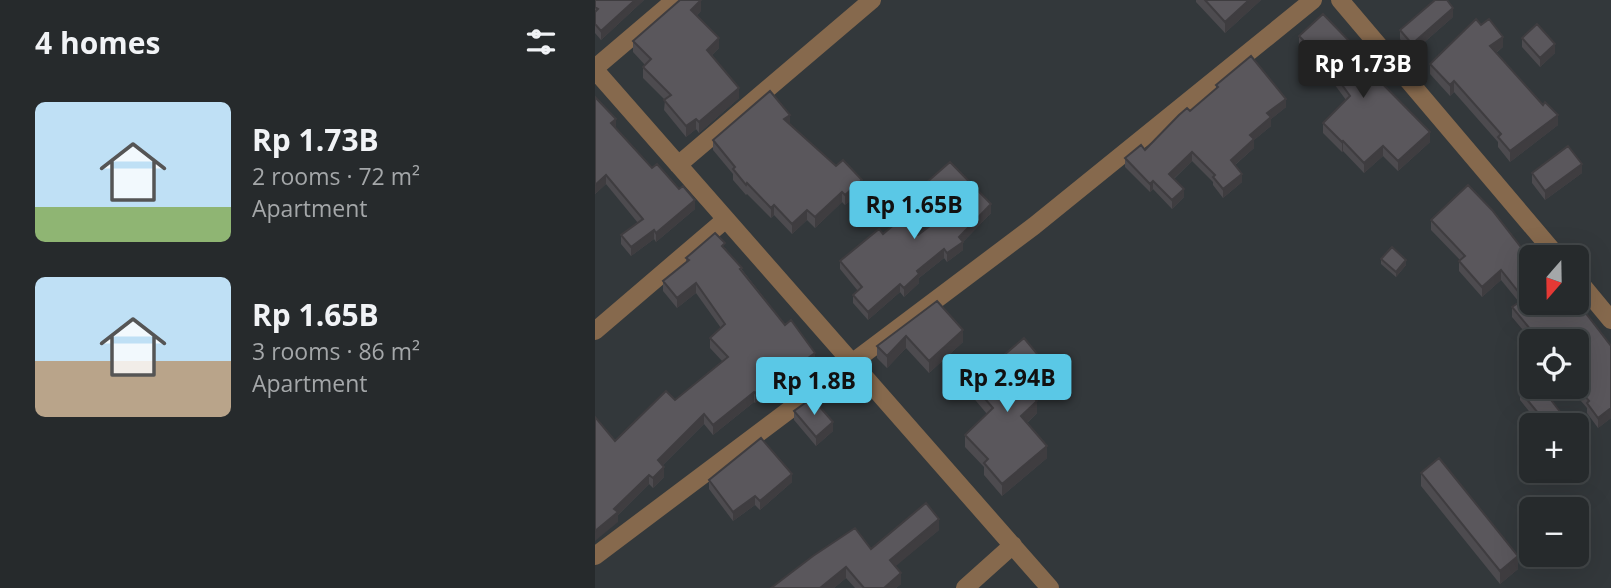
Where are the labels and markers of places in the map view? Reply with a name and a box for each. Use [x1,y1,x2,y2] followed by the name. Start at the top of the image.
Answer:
[1291,41,1435,100] pin: Rp 1.73B
[842,182,986,241] pin: Rp 1.65B
[935,354,1079,414] pin: Rp 2.94B
[749,358,879,417] pin: Rp 1.8B

